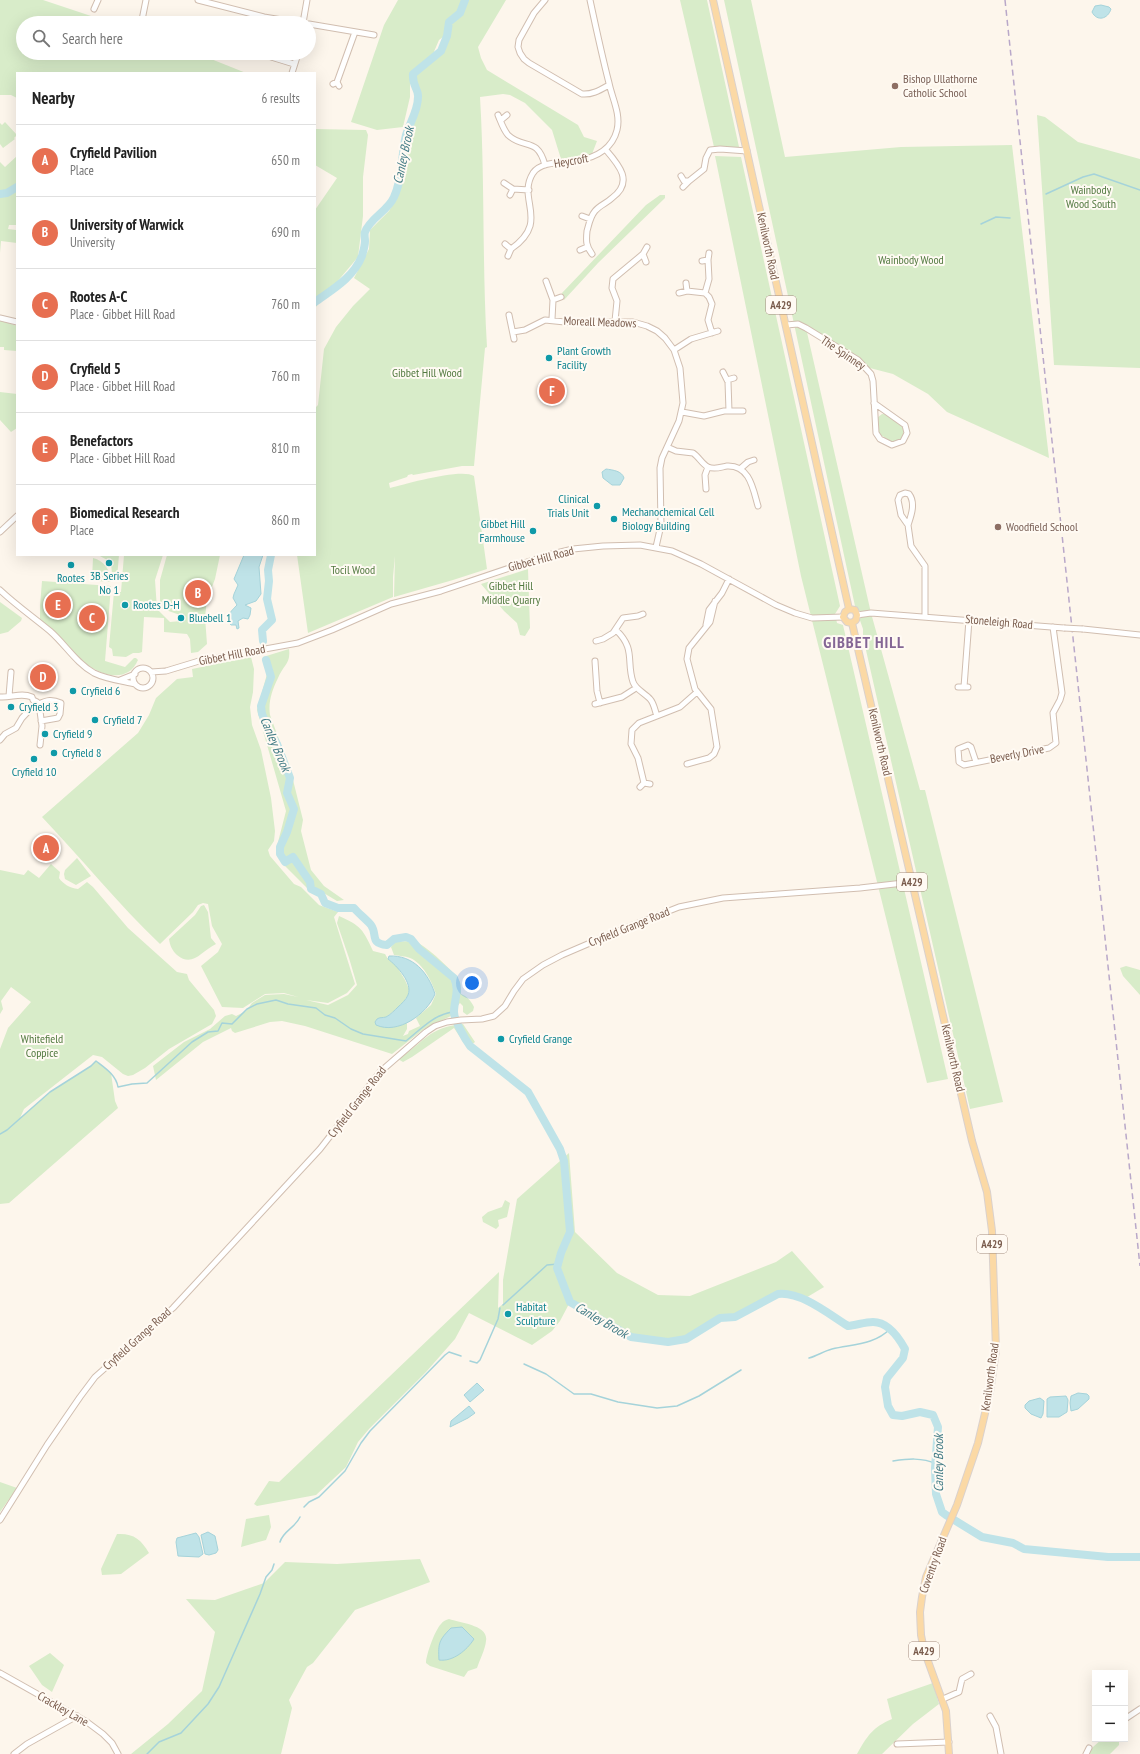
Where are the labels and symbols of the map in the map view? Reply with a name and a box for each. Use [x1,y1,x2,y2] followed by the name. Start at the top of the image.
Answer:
[903,71,978,100] place label: Bishop Ullathorne Catholic School
[890,81,900,91] marker: Bishop Ullathorne Catholic School
[389,123,418,185] water label: Canley Brook
[553,150,590,171] street label: Heycroft
[1066,182,1116,211] park label: Wainbody Wood South
[754,211,783,281] street label: Kenilworth Road
[878,252,944,267] park label: Wainbody Wood
[766,296,796,314] road number: A429
[563,313,637,330] street label: Moreall Meadows
[818,332,869,373] street label: The Spinney
[557,343,611,372] place label: Plant Growth Facility
[544,353,554,363] marker: Plant Growth Facility
[392,365,462,380] park label: Gibbet Hill Wood
[539,376,565,406] pin: F
[547,491,590,520] place label: Clinical Trials Unit
[592,501,602,511] marker: Clinical Trials Unit
[622,504,715,533] place label: Mechanochemical Cell Biology Building
[609,514,619,524] marker: Mechanochemical Cell Biology Building
[479,516,525,545] place label: Gibbet Hill Farmhouse
[1006,519,1078,534] place label: Woodfield School
[993,522,1003,532] marker: Woodfield School
[528,526,538,536] marker: Gibbet Hill Farmhouse
[506,543,575,574] street label: Gibbet Hill Road
[104,558,114,568] marker: 3B Series No 1
[66,560,76,570] marker: Rootes
[331,562,375,577] park label: Tocil Wood
[90,568,128,597] place label: 3B Series No 1
[57,570,85,585] place label: Rootes
[185,578,211,608] pin: B
[482,578,541,607] park label: Gibbet Hill Middle Quarry
[45,590,71,620] pin: E
[133,597,180,612] place label: Rootes D-H
[120,600,130,610] marker: Rootes D-H
[79,603,105,633] pin: C
[189,610,231,625] place label: Bluebell 1
[965,611,1033,632] street label: Stoneleigh Road
[176,613,186,623] marker: Bluebell 1
[823,632,905,652] district label: GIBBET HILL
[197,641,266,668] street label: Gibbet Hill Road
[30,662,56,692] pin: D
[81,683,120,698] place label: Cryfield 6
[68,686,78,696] marker: Cryfield 6
[19,699,58,714] place label: Cryfield 3
[6,702,16,712] marker: Cryfield 3
[865,707,895,777] street label: Kenilworth Road
[103,712,142,727] place label: Cryfield 7
[256,714,295,776] water label: Canley Brook
[90,715,100,725] marker: Cryfield 7
[53,726,92,741] place label: Cryfield 9
[40,729,50,739] marker: Cryfield 9
[989,741,1045,766] street label: Beverly Drive
[62,745,101,760] place label: Cryfield 8
[49,748,59,758] marker: Cryfield 8
[29,754,39,764] marker: Cryfield 10
[12,764,56,779] place label: Cryfield 10
[33,833,59,863] pin: A
[897,873,927,891] road number: A429
[586,903,672,950] street label: Cryfield Grange Road
[462,973,482,993] your location
[938,1023,968,1093] street label: Kenilworth Road
[21,1031,63,1060] park label: Whitefield Coppice
[509,1031,572,1046] place label: Cryfield Grange
[496,1034,506,1044] marker: Cryfield Grange
[324,1063,389,1140] street label: Cryfield Grange Road
[977,1235,1007,1253] road number: A429
[516,1299,555,1328] place label: Habitat Sculpture
[572,1299,633,1343] water label: Canley Brook
[100,1304,174,1373] street label: Cryfield Grange Road
[503,1309,513,1319] marker: Habitat Sculpture
[977,1342,1002,1412] street label: Kenilworth Road
[930,1432,947,1492] water label: Canley Brook
[915,1535,950,1595] street label: Coventry Road
[909,1642,939,1660] road number: A429
[35,1688,91,1729] street label: Crackley Lane

